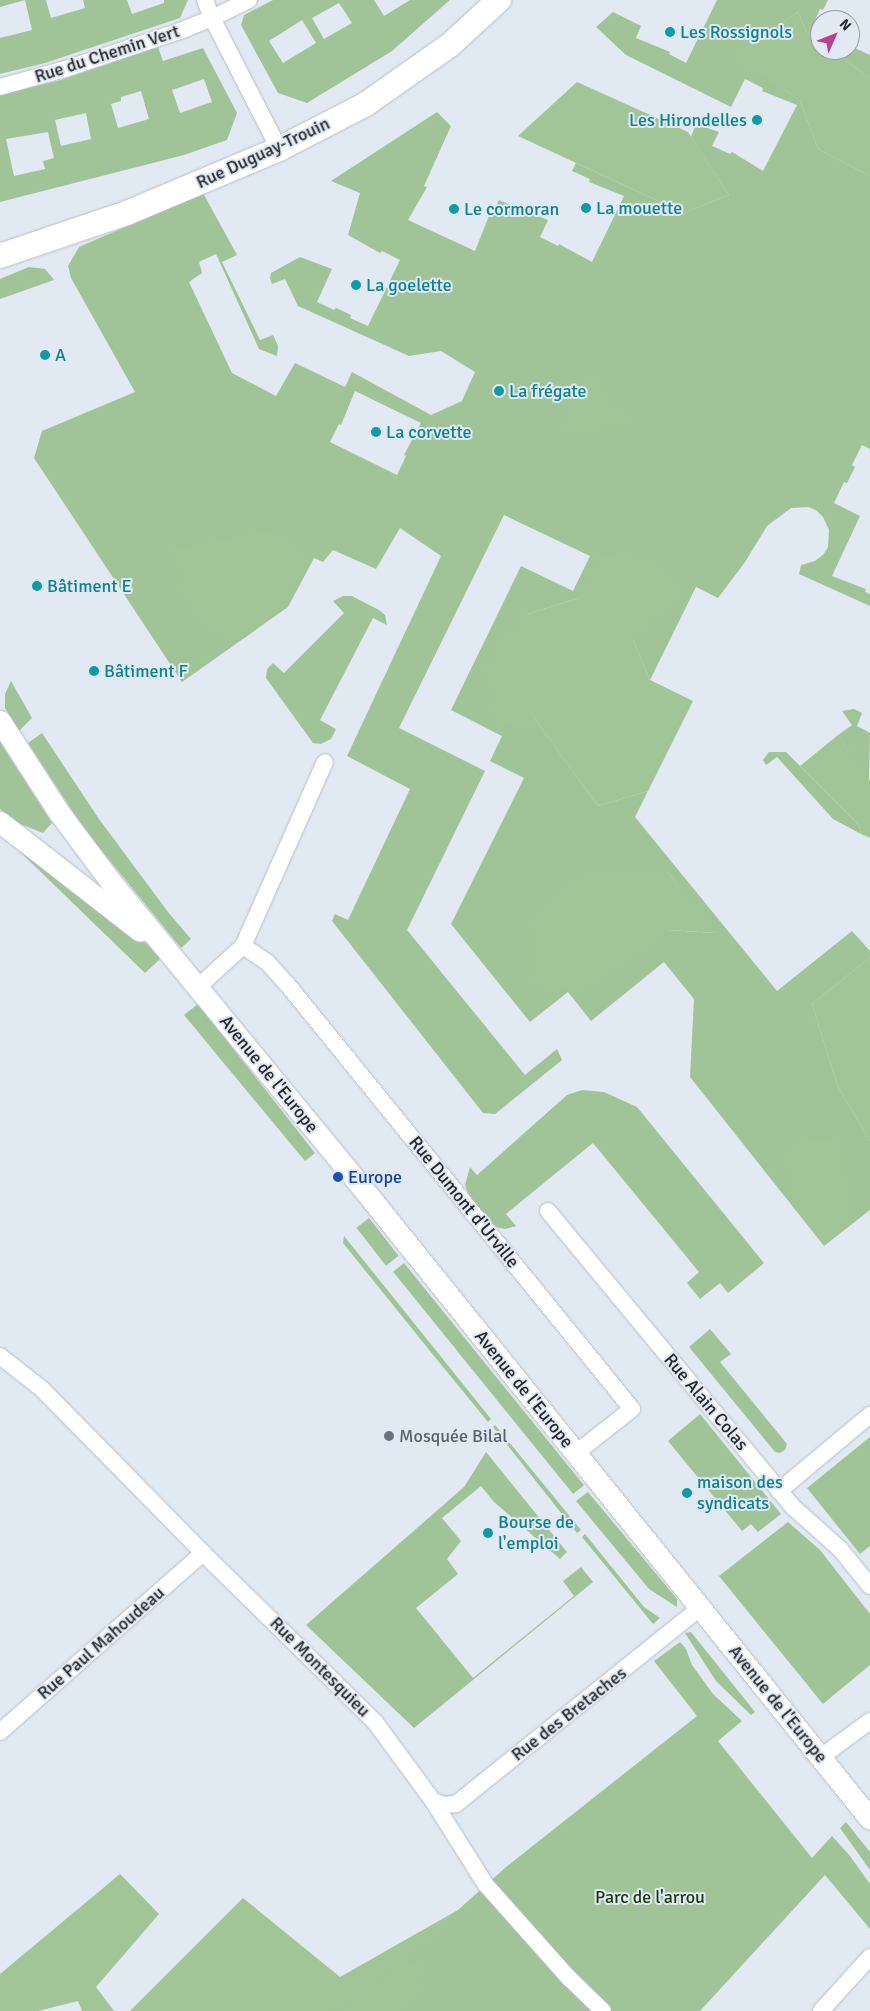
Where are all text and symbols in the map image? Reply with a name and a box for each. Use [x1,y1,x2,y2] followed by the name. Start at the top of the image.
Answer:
[810,10,860,60] north arrow
[836,16,855,34] text: N
[32,20,182,88] street label: Rue du Chemin Vert
[680,21,792,43] place label: Les Rossignols
[664,26,676,38] marker: Les Rossignols
[629,109,747,131] place label: Les Hirondelles
[193,113,333,193] street label: Rue Duguay-Trouin
[751,114,763,126] marker: Les Hirondelles
[596,197,682,219] place label: La mouette
[464,198,559,220] place label: Le cormoran
[580,202,592,214] marker: La mouette
[448,203,460,215] marker: Le cormoran
[366,274,452,296] place label: La goelette
[350,279,362,291] marker: La goelette
[55,344,66,366] place label: A
[39,349,51,361] marker: A
[509,380,587,402] place label: La frégate
[493,385,505,397] marker: La frégate
[386,421,472,443] place label: La corvette
[370,426,382,438] marker: La corvette
[47,575,132,597] place label: Bâtiment E
[31,580,43,592] marker: Bâtiment E
[104,660,188,682] place label: Bâtiment F
[88,665,100,677] marker: Bâtiment F
[215,1011,323,1137] street label: Avenue de l'Europe
[404,1132,524,1272] street label: Rue Dumont d'Urville
[348,1166,402,1188] place label: Europe
[332,1171,344,1183] marker: Europe
[470,1326,578,1452] street label: Avenue de l'Europe
[659,1349,753,1455] street label: Rue Alain Colas
[399,1425,508,1447] place label: Mosquée Bilal
[383,1430,395,1442] marker: Mosquée Bilal
[697,1472,783,1515] place label: maison des syndicats
[681,1487,693,1499] marker: maison des syndicats
[498,1512,574,1555] place label: Bourse de l'emploi
[482,1527,494,1539] marker: Bourse de l'emploi
[33,1582,169,1704] street label: Rue Paul Mahoudeau
[265,1612,375,1722] street label: Rue Montesquieu
[724,1641,832,1767] street label: Avenue de l'Europe
[507,1662,631,1766] street label: Rue des Bretaches
[595,1886,705,1908] park label: Parc de l'arrou

